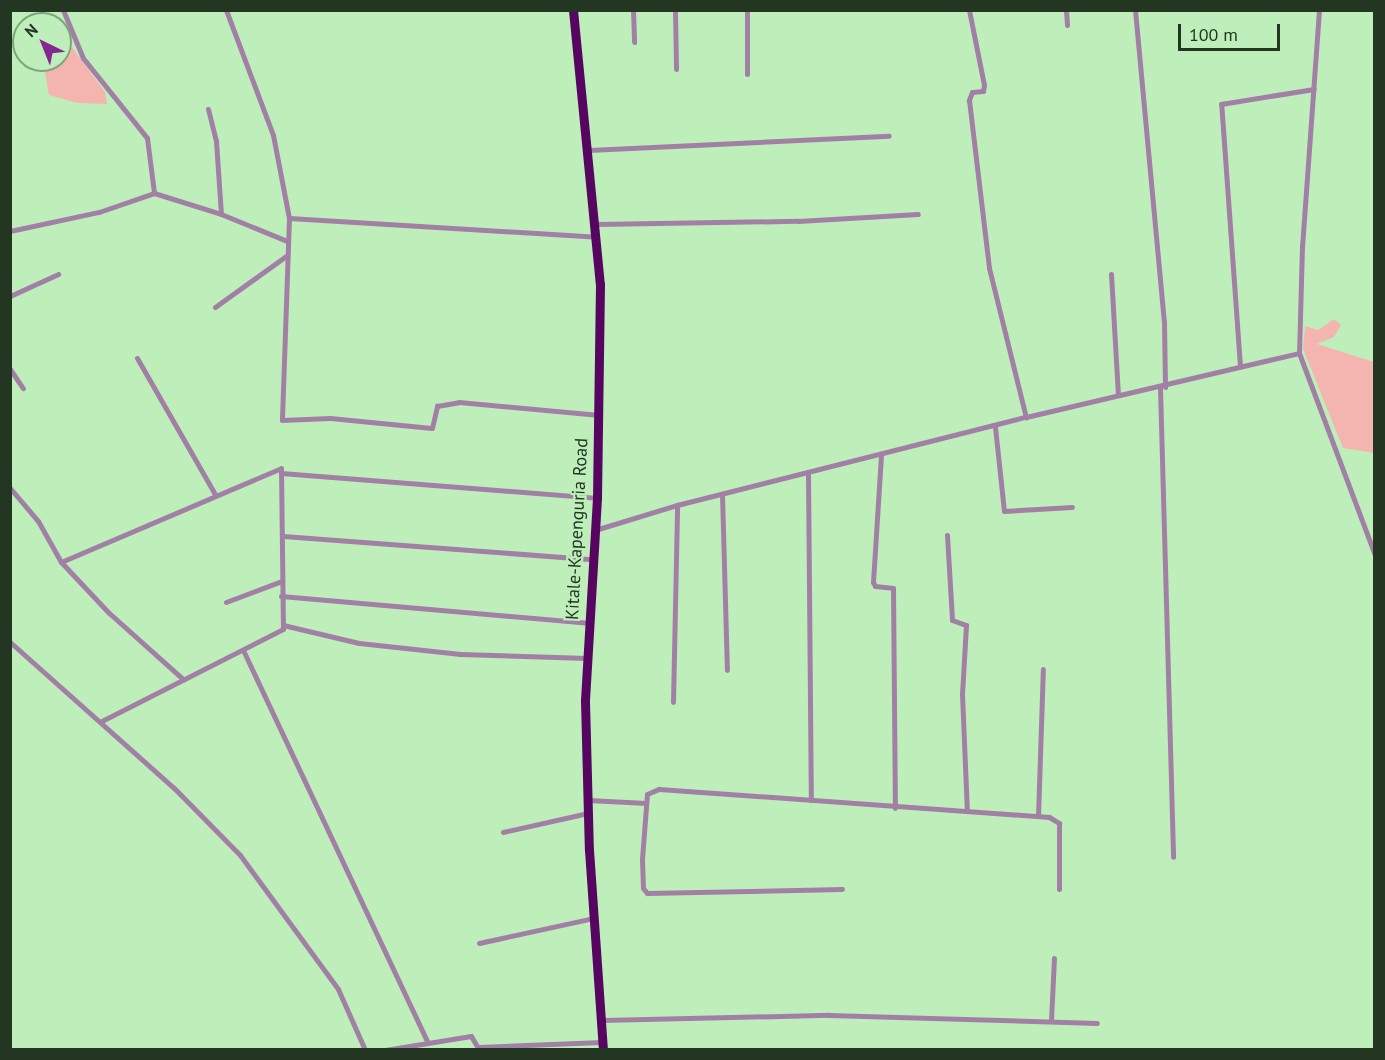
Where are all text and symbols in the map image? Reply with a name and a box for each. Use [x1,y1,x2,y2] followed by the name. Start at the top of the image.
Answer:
[12,12,72,72] north arrow
[1181,12,1283,50] scale bar
[20,19,42,41] text: N
[1189,23,1238,46] text: 100 m
[561,438,593,620] street label: Kitale-Kapenguria Road

